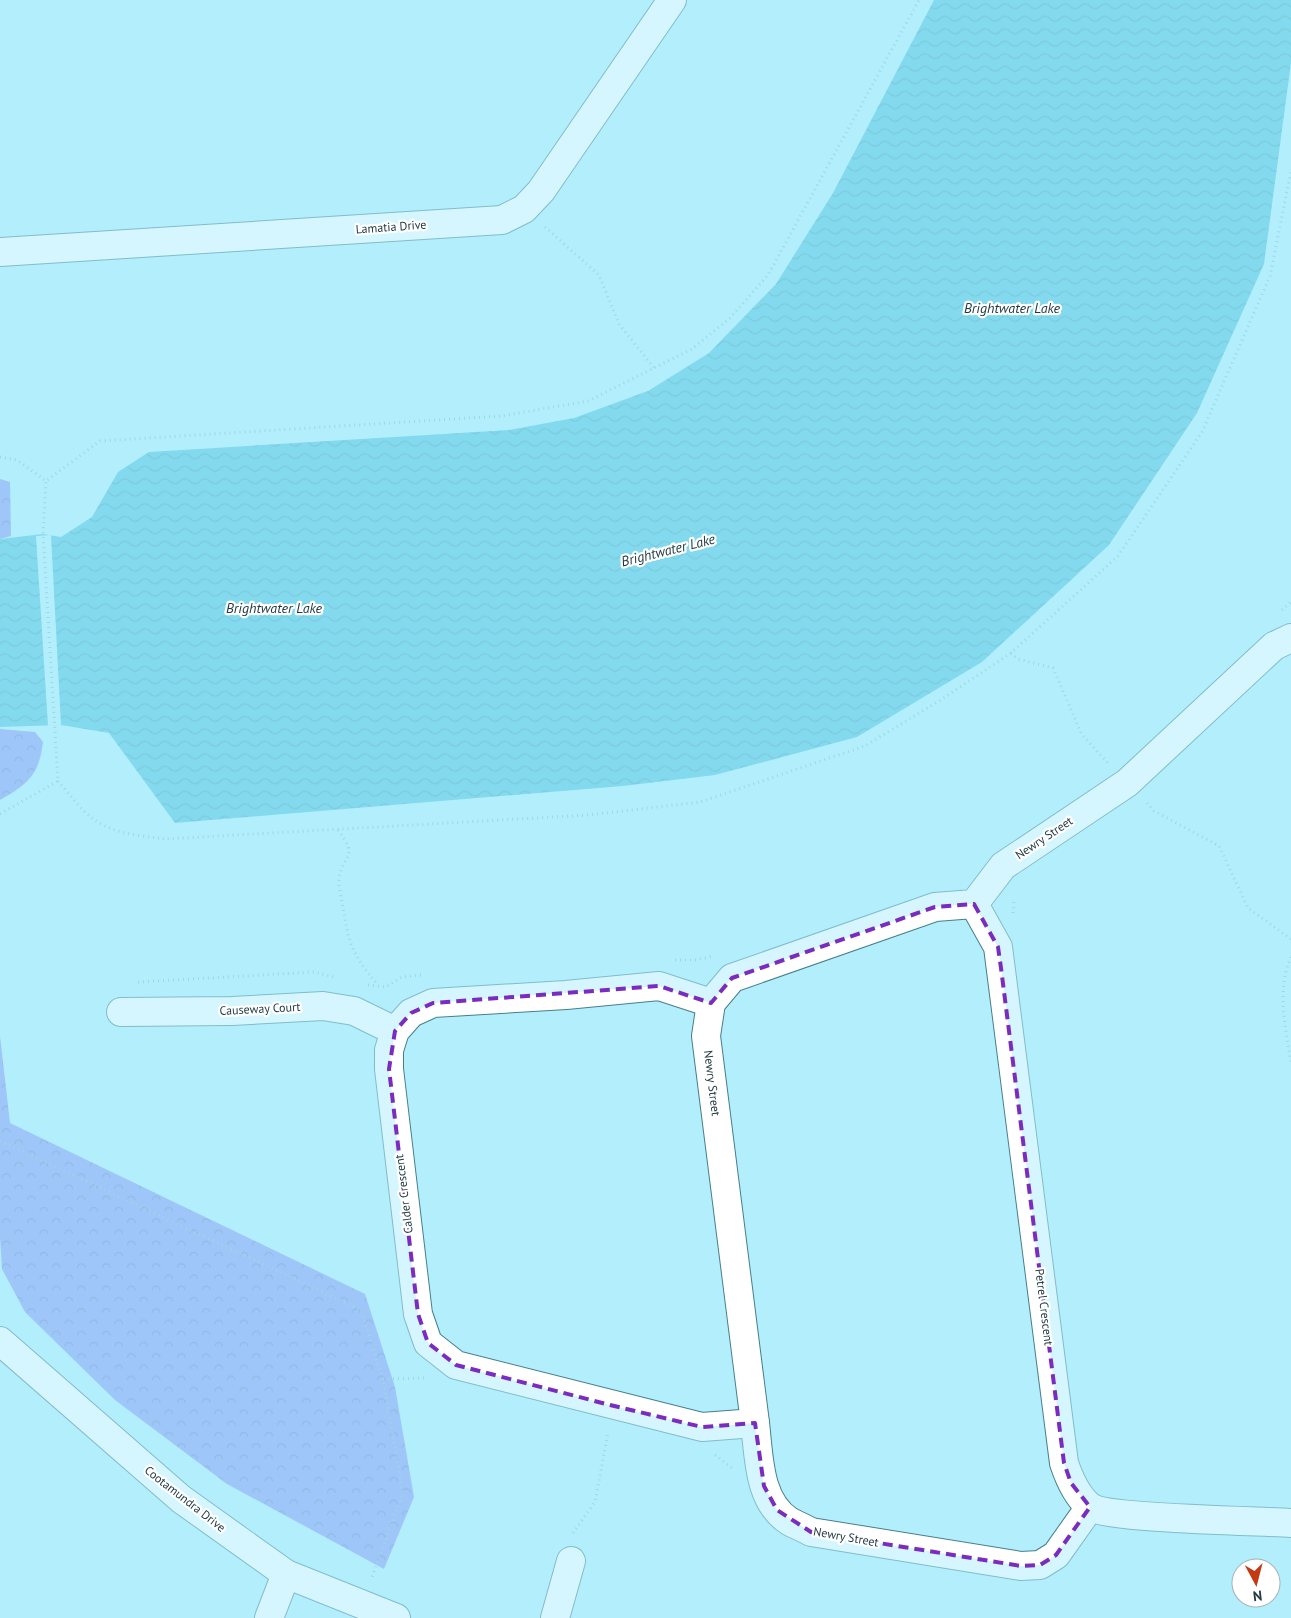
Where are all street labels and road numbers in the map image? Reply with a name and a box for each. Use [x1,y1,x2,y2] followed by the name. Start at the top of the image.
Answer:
[355,217,427,236] street label: Lamatia Drive
[1012,813,1075,862] street label: Newry Street
[219,999,301,1018] street label: Causeway Court
[701,1049,724,1117] street label: Newry Street
[391,1154,416,1235] street label: Calder Crescent
[1032,1268,1057,1346] street label: Petrel Crescent
[142,1462,229,1535] street label: Cootamundra Drive
[812,1523,880,1550] street label: Newry Street

